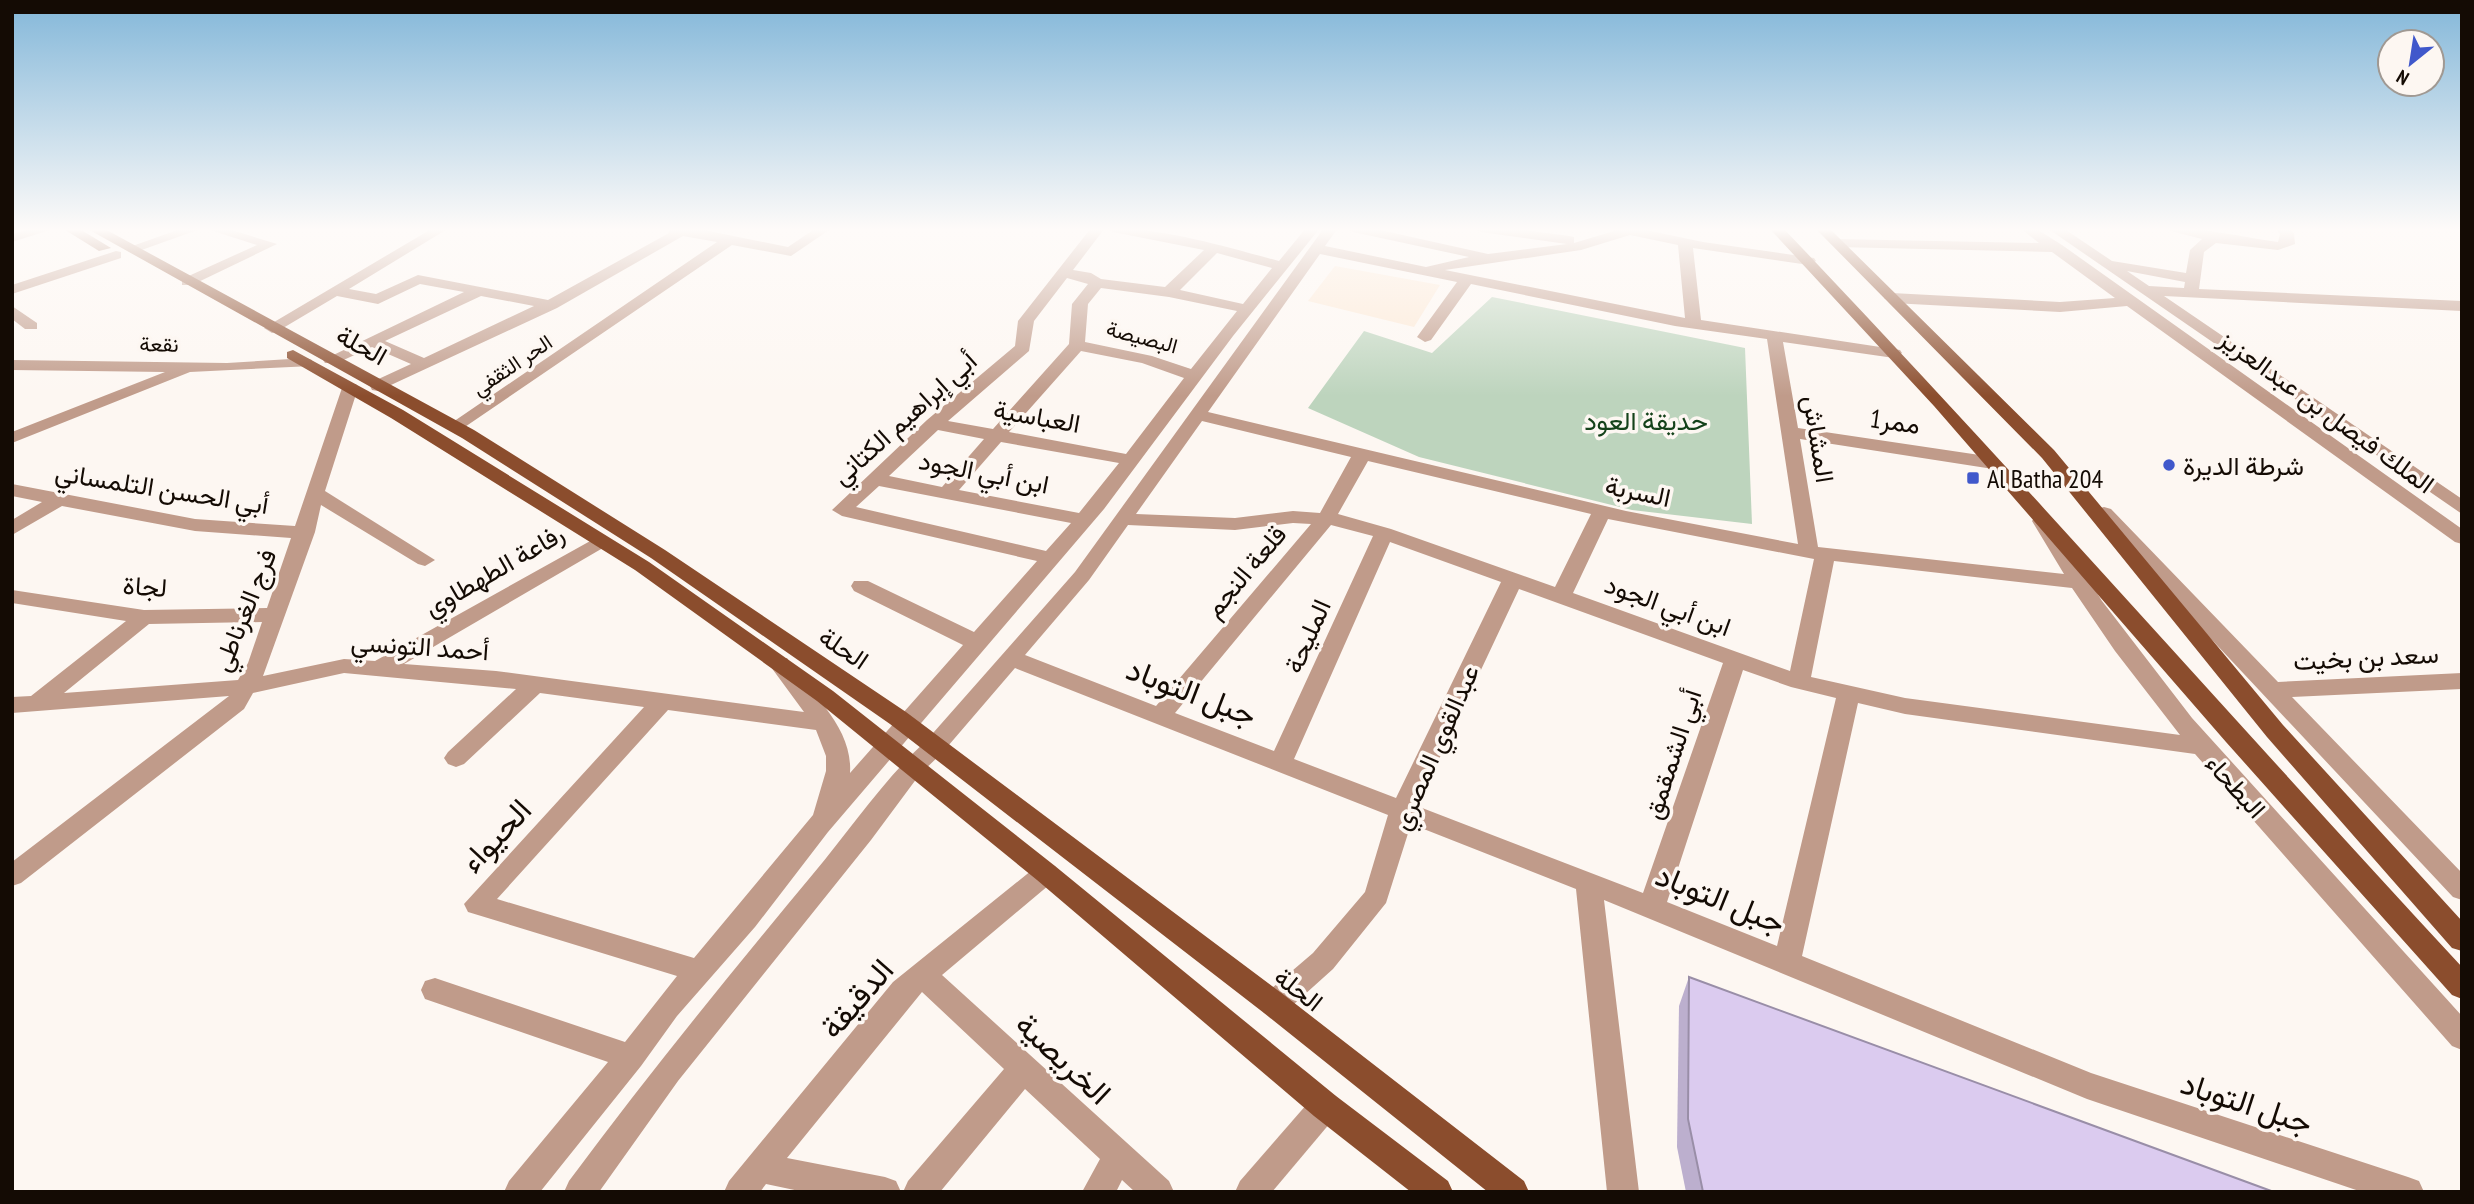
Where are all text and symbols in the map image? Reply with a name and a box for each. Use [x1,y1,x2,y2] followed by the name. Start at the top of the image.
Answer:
[2376,28,2446,98] north arrow
[2392,65,2413,91] text: N
[1103,315,1181,359] street label: البصيصة
[331,318,393,372] street label: الحلة
[2212,321,2441,500] street label: الملك فيصل بن عبدالعزيز
[467,328,560,405] street label: الحر الثقفي
[139,330,179,358] street label: نقعة
[825,344,987,495] street label: أبي إبراهيم الكتاني
[991,392,1083,440] street label: العباسية
[1796,393,1842,485] street label: المشاش
[1868,401,1922,441] street label: ممر1
[1584,404,1708,437] park label: حديقة العود
[915,443,1052,506] street label: ابن أبي الجود
[2183,449,2304,482] place label: شرطة الديرة
[52,455,271,526] street label: أبي الحسن التلمساني
[2161,457,2177,473] marker: شرطة الديرة
[1987,462,2103,495] place label: Al Batha 204
[1602,468,1674,514] street label: السربة
[1965,470,1981,486] marker: Al Batha 204
[418,517,573,628] street label: رفاعة الطهطاوي
[1197,518,1294,625] street label: قلعة النجم
[204,544,288,678] street label: فرج الغرناطي
[1599,567,1736,648] street label: ابن أبي الجود
[122,568,168,604] street label: لجاة
[1276,594,1338,678] street label: المليحة
[813,620,875,676] street label: الحلة
[349,625,490,672] street label: أحمد التونسي
[2292,637,2440,677] street label: سعد بن بخيت
[1121,647,1263,735] street label: جبل التوباد
[1384,659,1491,837] street label: عبدالقوي المصري
[1636,685,1713,825] street label: أبي الشمقمق
[2199,747,2273,825] street label: البطحاء
[450,789,540,881] street label: الحيواء
[1650,853,1792,943] street label: جبل التوباد
[810,949,902,1047] street label: الدقيقة
[1268,960,1330,1018] street label: الحلة
[1007,1003,1121,1113] street label: الخريصية
[2176,1061,2318,1143] street label: جبل التوباد

